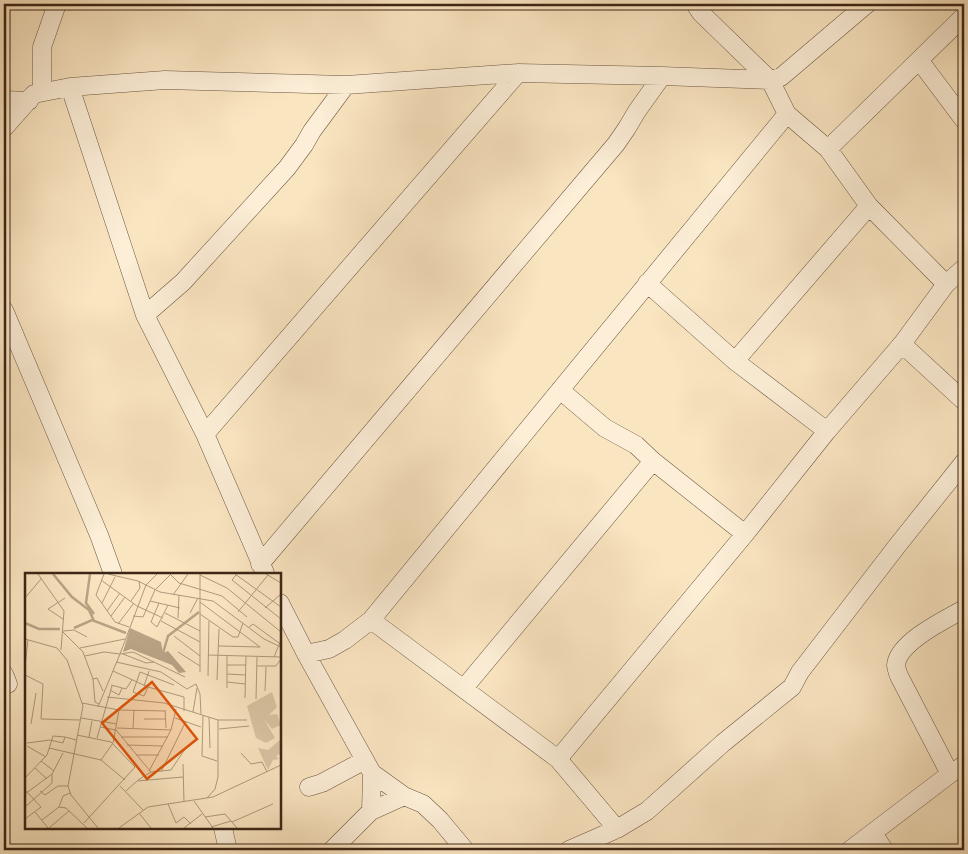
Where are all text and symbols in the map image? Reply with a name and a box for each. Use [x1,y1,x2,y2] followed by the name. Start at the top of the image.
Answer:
[25,573,281,829] inset map

